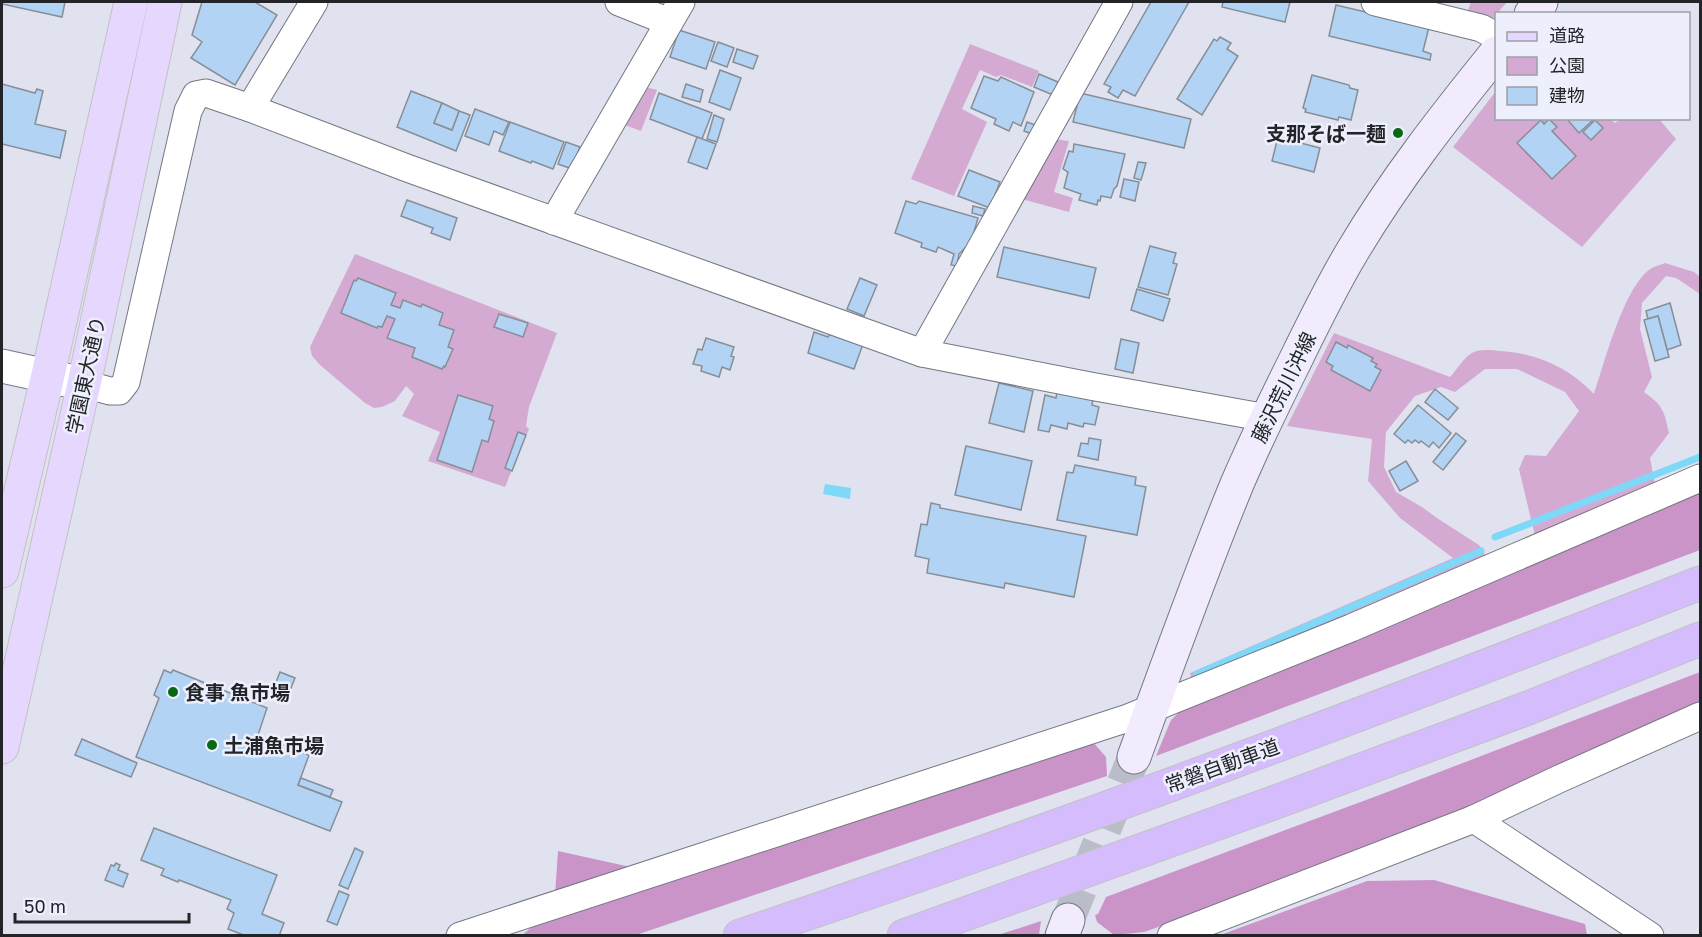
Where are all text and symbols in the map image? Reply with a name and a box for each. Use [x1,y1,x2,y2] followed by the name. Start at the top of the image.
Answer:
[1495,12,1690,120] legend
[1549,24,1585,46] text: 道路
[1549,54,1585,76] text: 公園
[1549,84,1585,106] text: 建物
[1266,121,1386,145] place label: 支那そば一麺
[1391,126,1405,140] marker: 支那そば一麺
[61,314,109,436] street label: 学園東大通り
[1246,328,1320,446] street label: 藤沢荒川沖線
[185,680,290,704] place label: 食事 魚市場
[166,685,180,699] marker: 食事 魚市場
[224,733,324,757] place label: 土浦魚市場
[1162,733,1282,797] street label: 常磐自動車道
[205,738,219,752] marker: 土浦魚市場
[15,886,189,924] scale bar
[24,895,66,917] text: 50 m

